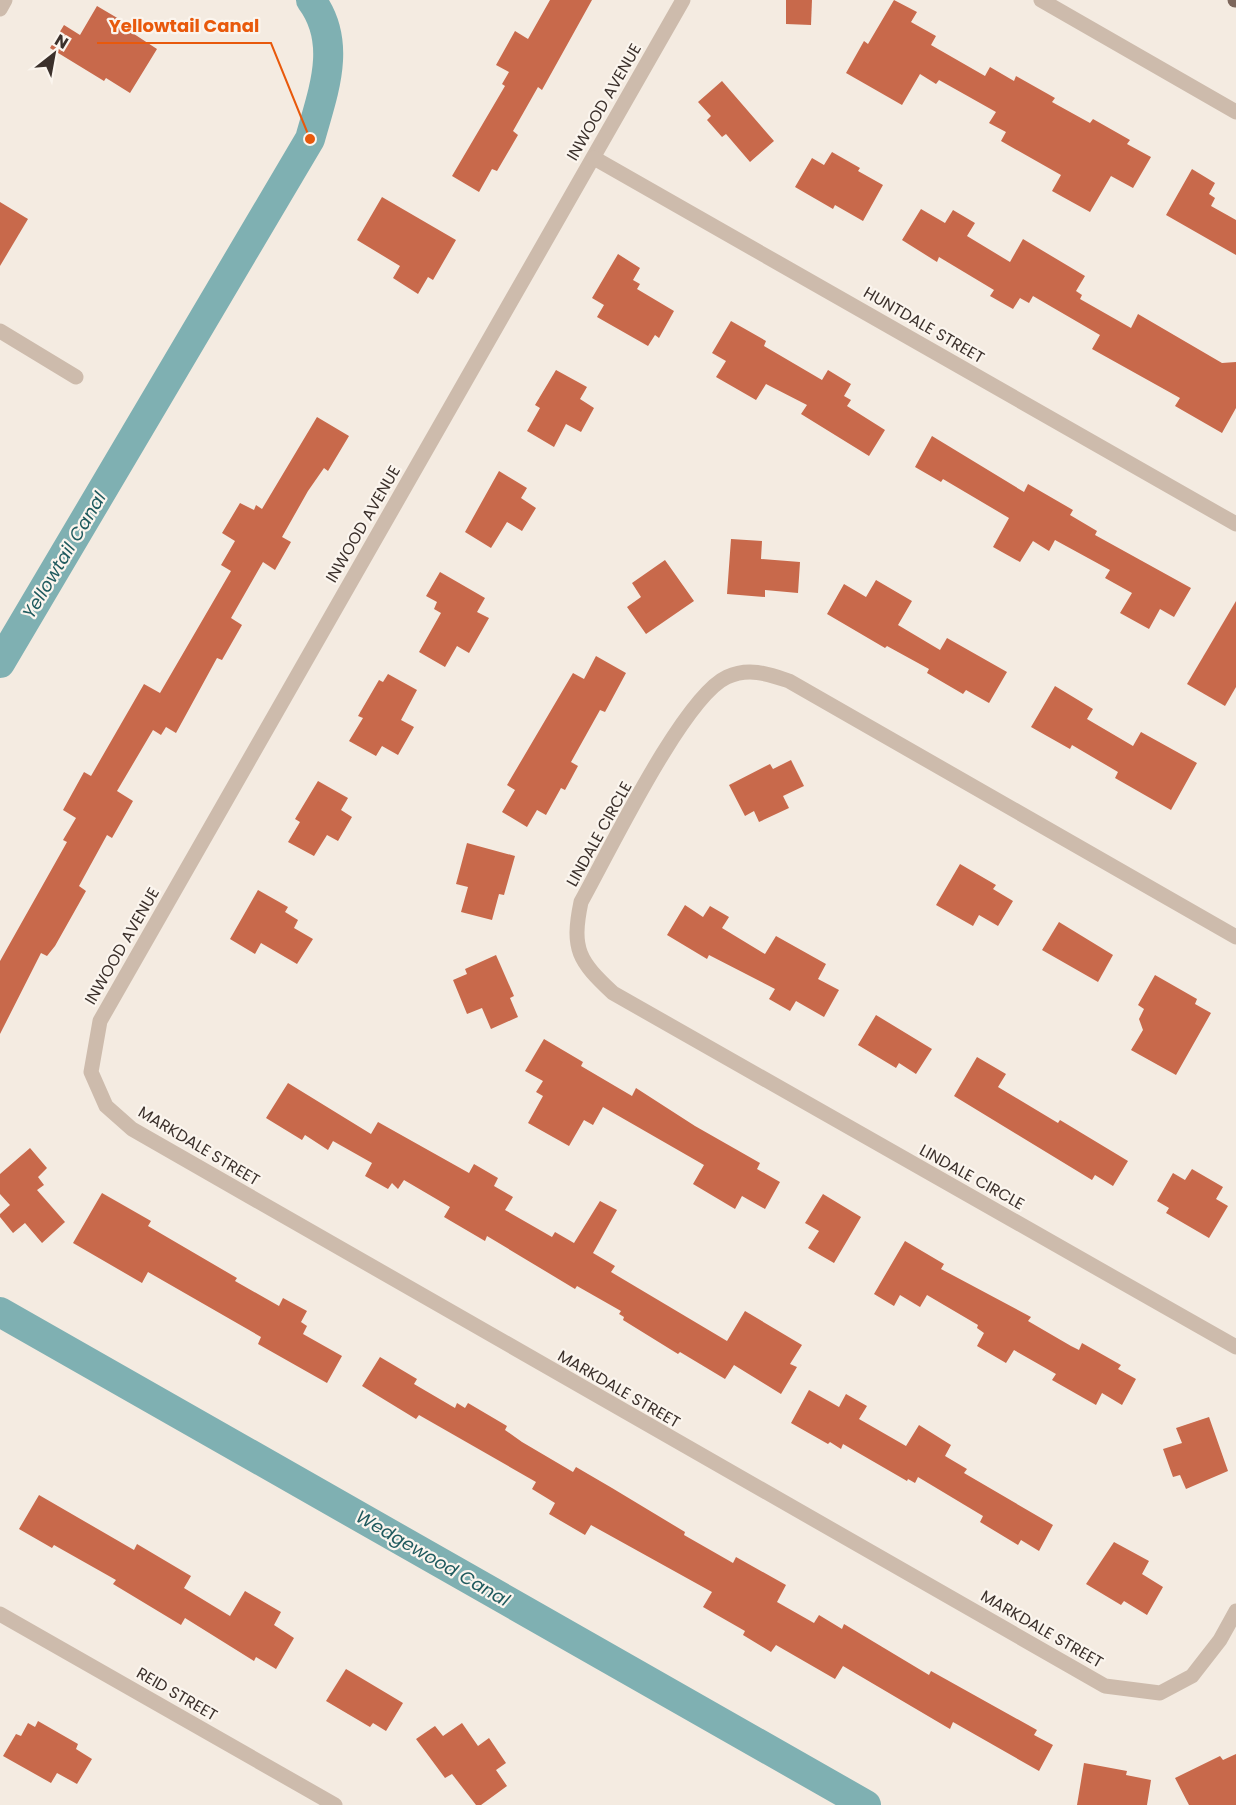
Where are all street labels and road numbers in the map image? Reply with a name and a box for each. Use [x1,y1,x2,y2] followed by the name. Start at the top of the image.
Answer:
[561,39,647,165] street label: INWOOD AVENUE
[859,281,989,369] street label: HUNTDALE STREET
[320,461,406,587] street label: INWOOD AVENUE
[561,777,637,891] street label: LINDALE CIRCLE
[79,883,165,1009] street label: INWOOD AVENUE
[134,1101,264,1192] street label: MARKDALE STREET
[915,1139,1029,1215] street label: LINDALE CIRCLE
[553,1344,685,1434] street label: MARKDALE STREET
[976,1584,1108,1674] street label: MARKDALE STREET
[132,1661,222,1727] street label: REID STREET

